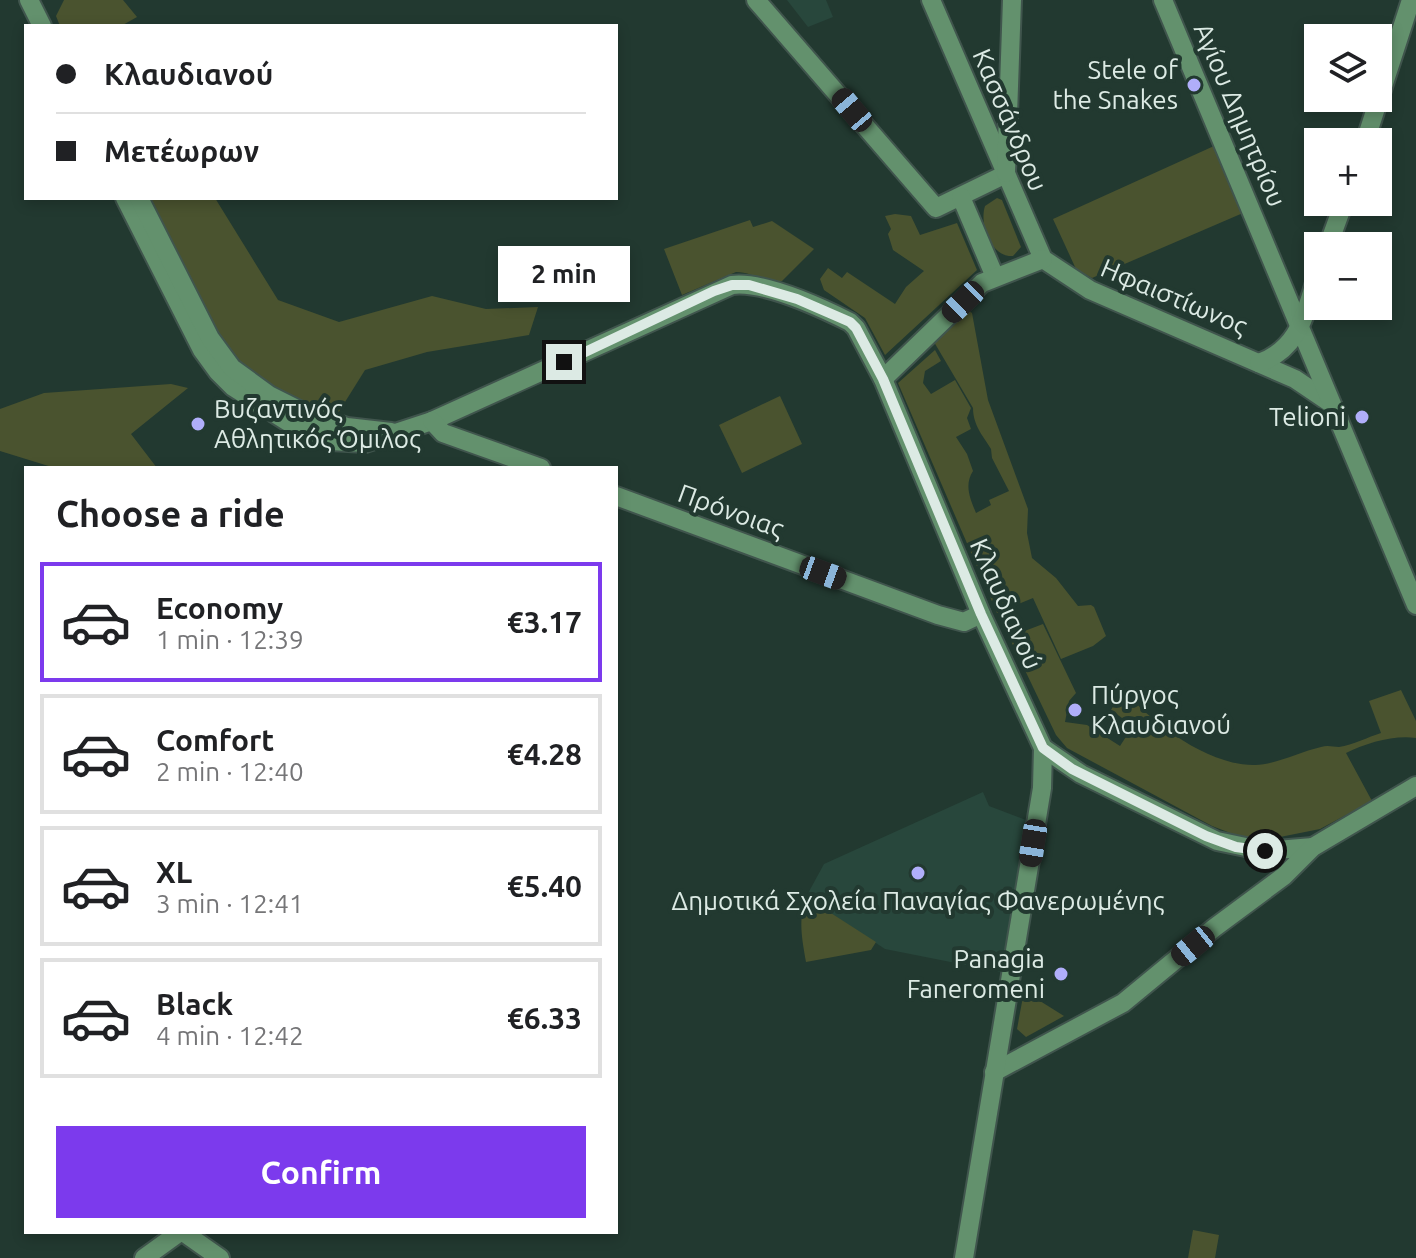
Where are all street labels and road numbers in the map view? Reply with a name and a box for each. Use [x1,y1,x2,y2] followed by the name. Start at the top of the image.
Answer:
[1189,19,1292,211] street label: Αγίου Δημητρίου
[967,44,1053,195] street label: Κασσάνδρου
[1096,253,1252,341] street label: Ηφαιστίωνος
[674,478,788,544] street label: Πρόνοιας
[965,534,1048,674] street label: Κλαυδιανού

